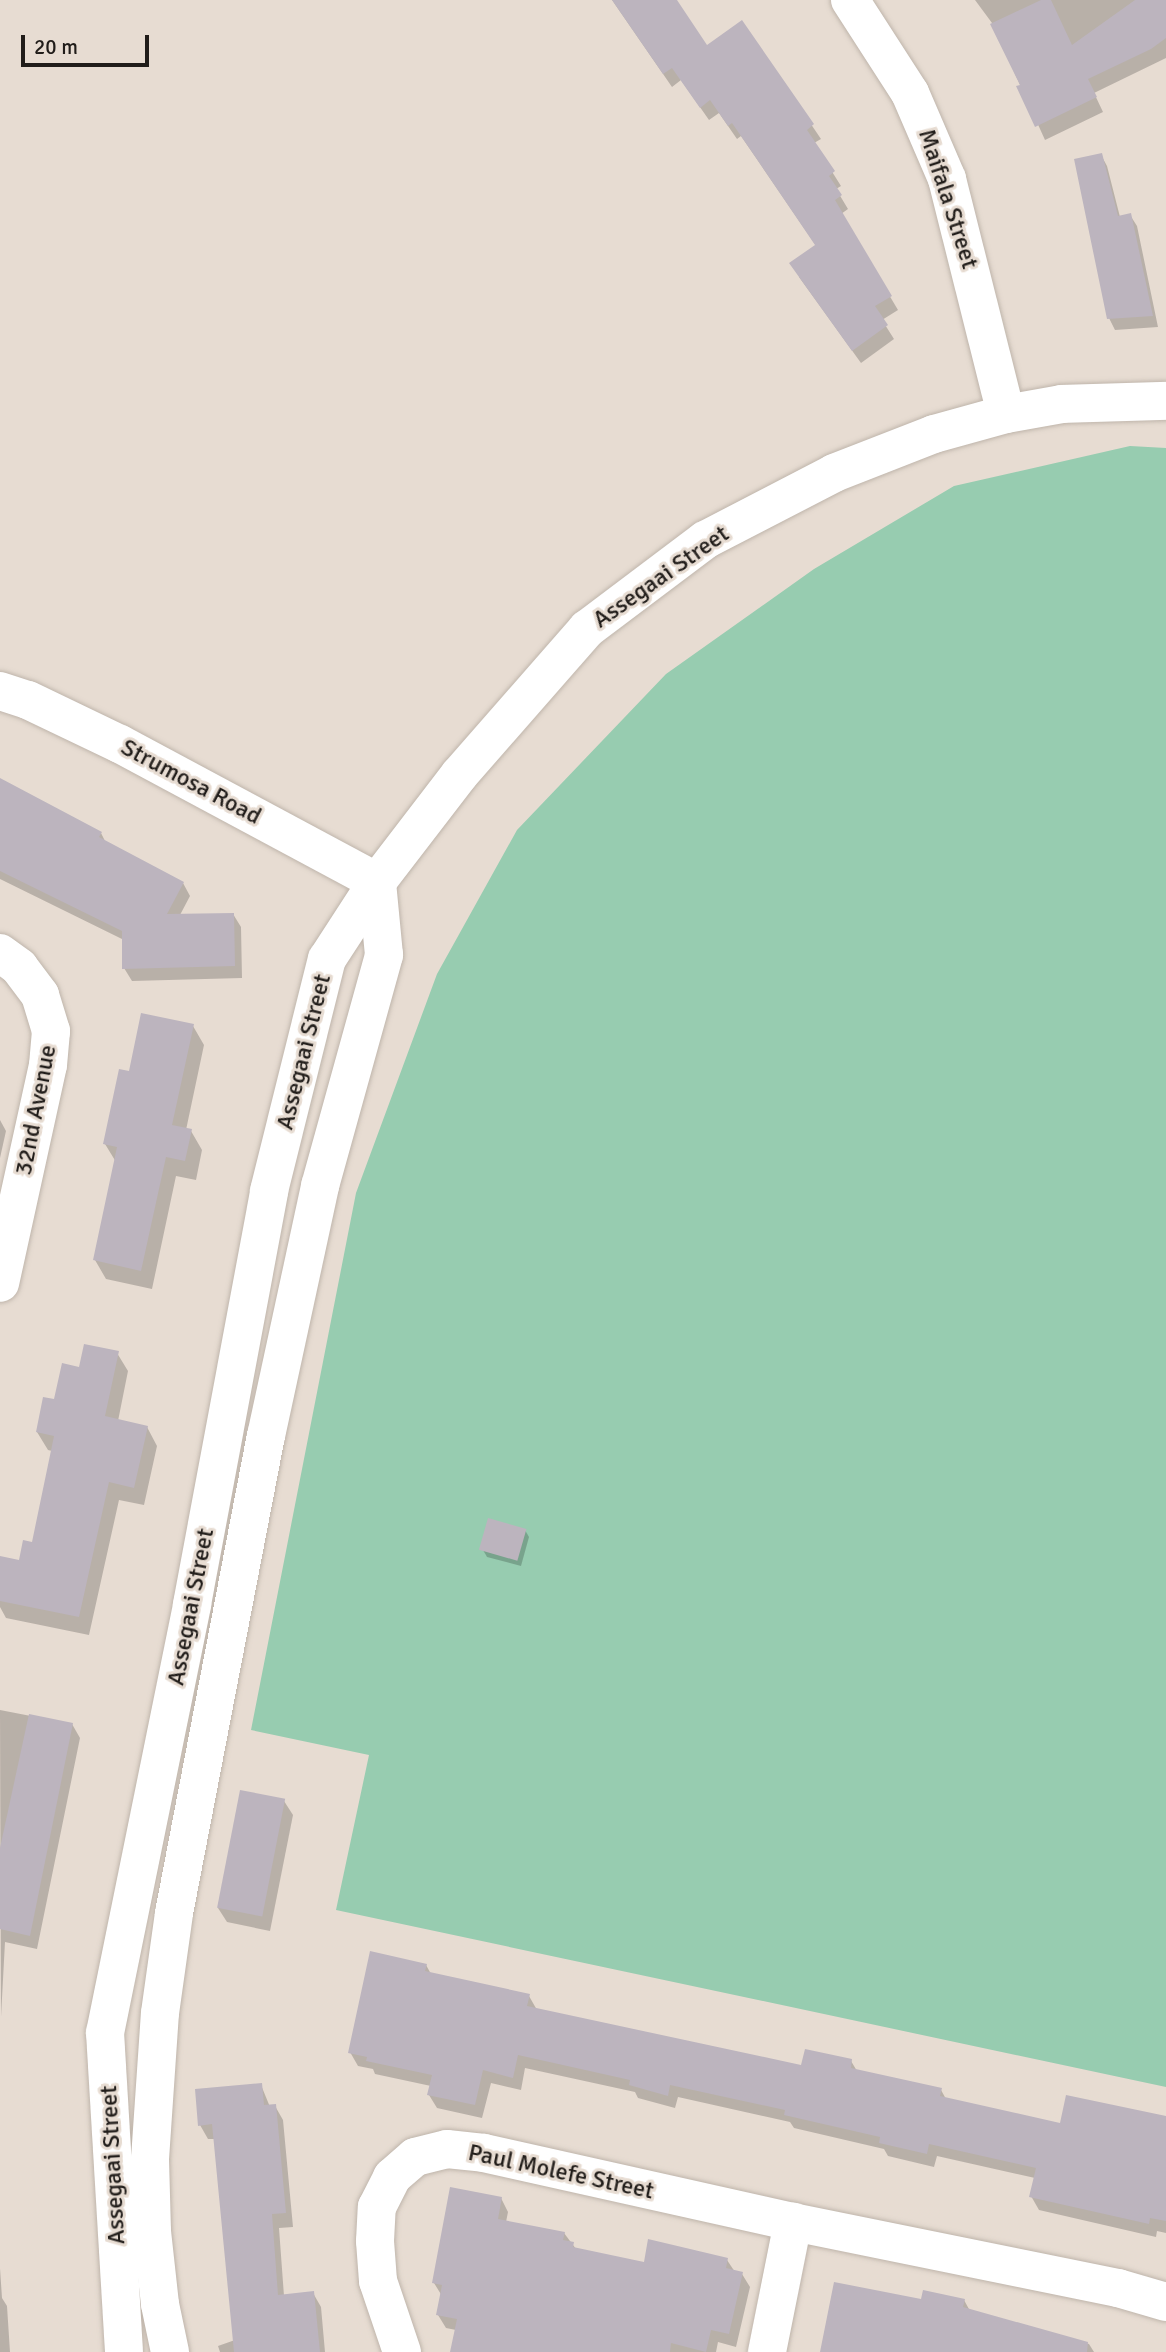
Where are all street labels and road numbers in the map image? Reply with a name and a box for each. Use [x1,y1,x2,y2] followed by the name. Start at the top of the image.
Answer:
[912,125,984,273] street label: Maifala Street
[588,520,734,634] street label: Assegaai Street
[116,733,266,831] street label: Strumosa Road
[271,971,337,1133] street label: Assegaai Street
[9,1042,63,1178] street label: 32nd Avenue
[162,1526,220,1688] street label: Assegaai Street
[94,2085,132,2245] street label: Assegaai Street
[466,2138,656,2206] street label: Paul Molefe Street

